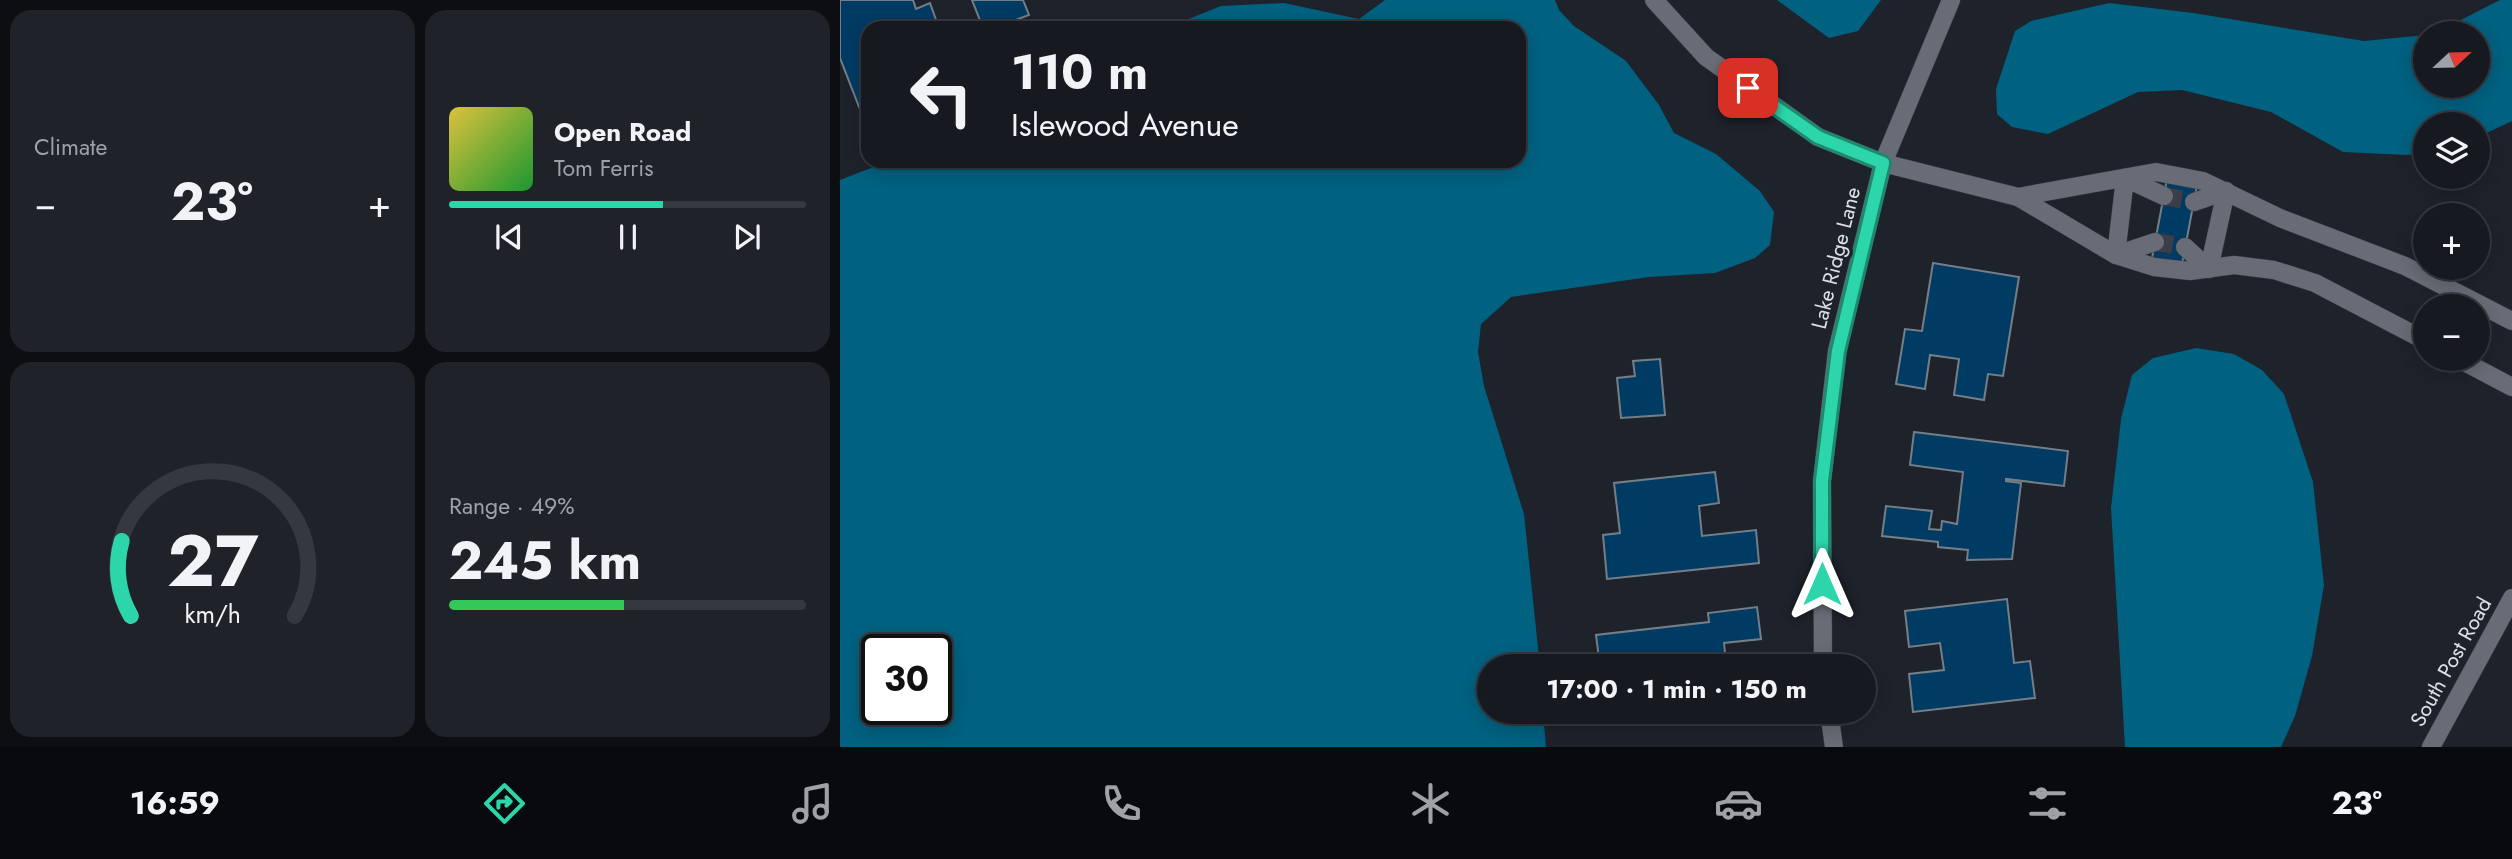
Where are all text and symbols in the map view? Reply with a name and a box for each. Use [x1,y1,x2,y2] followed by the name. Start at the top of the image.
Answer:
[2413,21,2490,98] north arrow
[2413,21,2490,371] map controls
[1011,37,1148,107] text: 110 m
[896,49,987,140] icon: left
[1718,58,1778,118] pin
[1729,69,1767,107] icon: arrive
[1011,102,1239,148] text: Islewood Avenue
[2413,112,2490,189] button: layers
[554,113,691,151] text: Open Road
[34,130,107,164] text: Climate
[554,151,653,185] text: Tom Ferris
[171,164,253,240] text: 23°
[34,176,56,231] text: −
[368,176,391,231] text: +
[1804,184,1868,332] street label: Lake Ridge Lane
[2413,203,2490,280] button: +
[490,218,528,256] icon: previous
[609,218,647,256] icon: pause
[728,218,766,256] icon: next
[2413,294,2490,371] button: −
[449,489,575,523] text: Range · 49%
[167,508,258,613] text: 27
[449,523,641,599] text: 245 km
[1785,547,1859,621] position arrow
[2403,592,2499,732] street label: South Post Road
[184,595,241,631] text: km/h
[861,634,952,725] speed limit sign: 30
[1546,670,1807,708] text: 17:00 · 1 min · 150 m
[480,779,529,828] icon: directions
[788,779,837,828] icon: music
[1097,779,1146,828] icon: phone
[1406,779,1455,828] icon: climate
[1714,779,1763,828] icon: car
[2023,779,2072,828] icon: filters
[130,780,220,826] text: 16:59
[2332,780,2382,826] text: 23°

